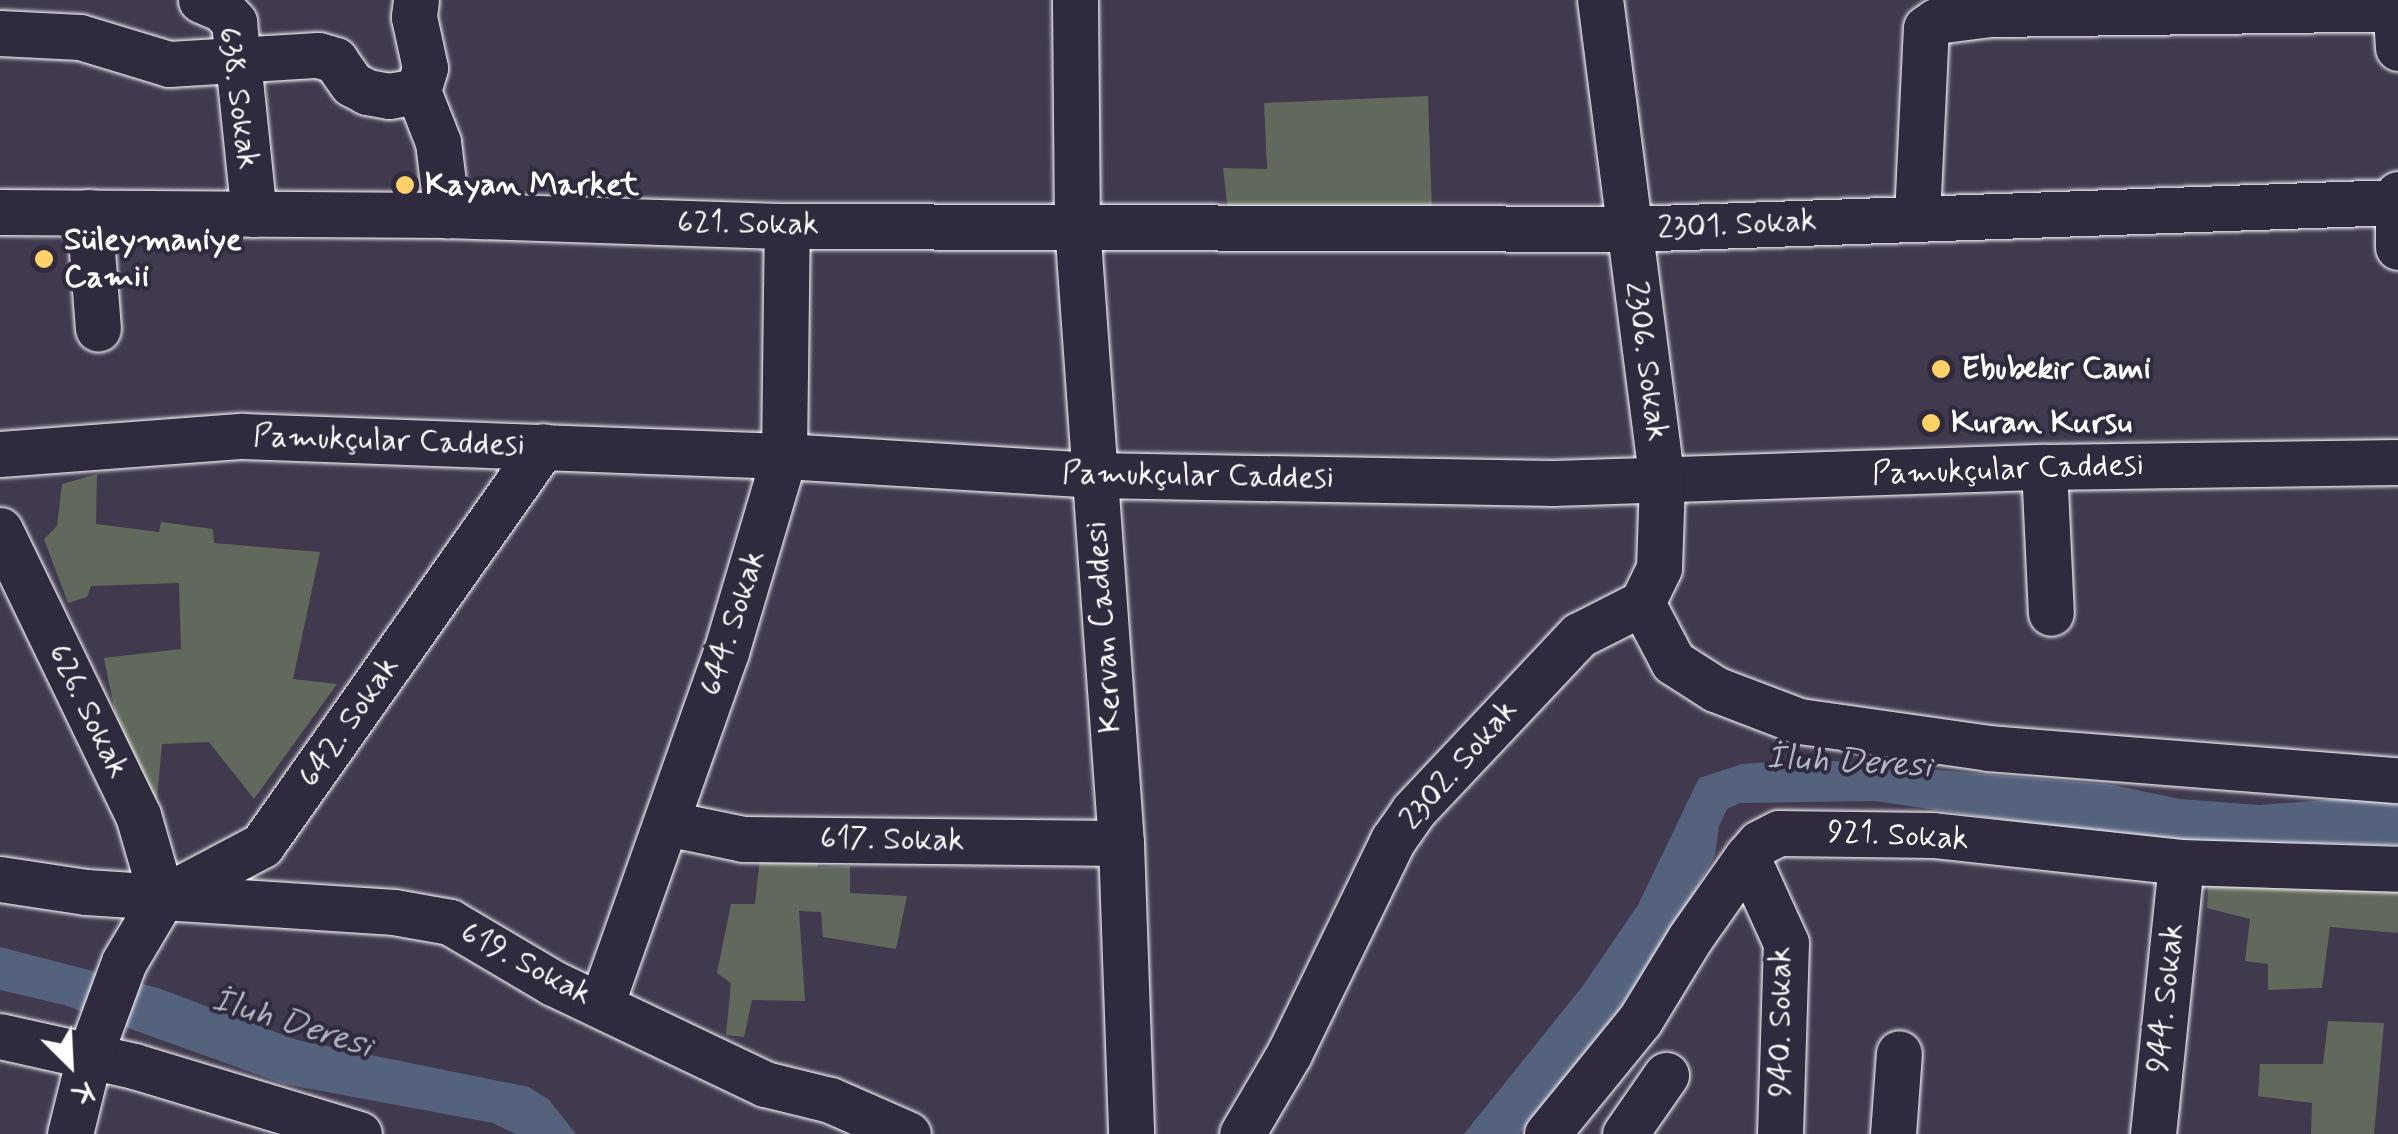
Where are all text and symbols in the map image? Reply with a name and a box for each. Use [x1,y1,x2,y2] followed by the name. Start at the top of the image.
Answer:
[209,24,267,172] street label: 638. Sokak
[425,166,636,204] place label: Kayan Market
[394,174,416,196] marker: Kayan Market
[1657,202,1817,248] street label: 2301. Sokak
[677,204,819,244] street label: 621. Sokak
[64,222,242,297] place label: Süleymaniye Camii
[33,248,55,270] marker: Süleymaniye Camii
[1616,279,1676,443] street label: 2306. Sokak
[1961,350,2159,388] place label: Ebubekir Cami
[1930,358,1952,380] marker: Ebubekir Cami
[1951,404,2125,442] place label: Kuran Kursu
[1920,412,1942,434] marker: Kuran Kursu
[251,417,527,465] street label: Pamukçular Caddesi
[1870,446,2146,494] street label: Pamukçular Caddesi
[1060,454,1336,498] street label: Pamukçular Caddesi
[1077,519,1131,735] street label: Kervan Caddesi
[691,545,775,701] street label: 644. Sokak
[39,638,137,784] street label: 626. Sokak
[290,649,408,795] street label: 642. Sokak
[1392,692,1526,838] street label: 2302. Sokak
[1766,737,1932,787] water label: İluh Deresi
[1826,813,1970,859] street label: 921. Sokak
[820,820,964,860] street label: 617. Sokak
[454,913,598,1015] street label: 619. Sokak
[2139,921,2193,1075] street label: 944. Sokak
[1762,947,1800,1097] street label: 940. Sokak
[208,979,376,1067] water label: İluh Deresi
[20,1014,120,1114] north arrow
[66,1071,99,1113] text: K

